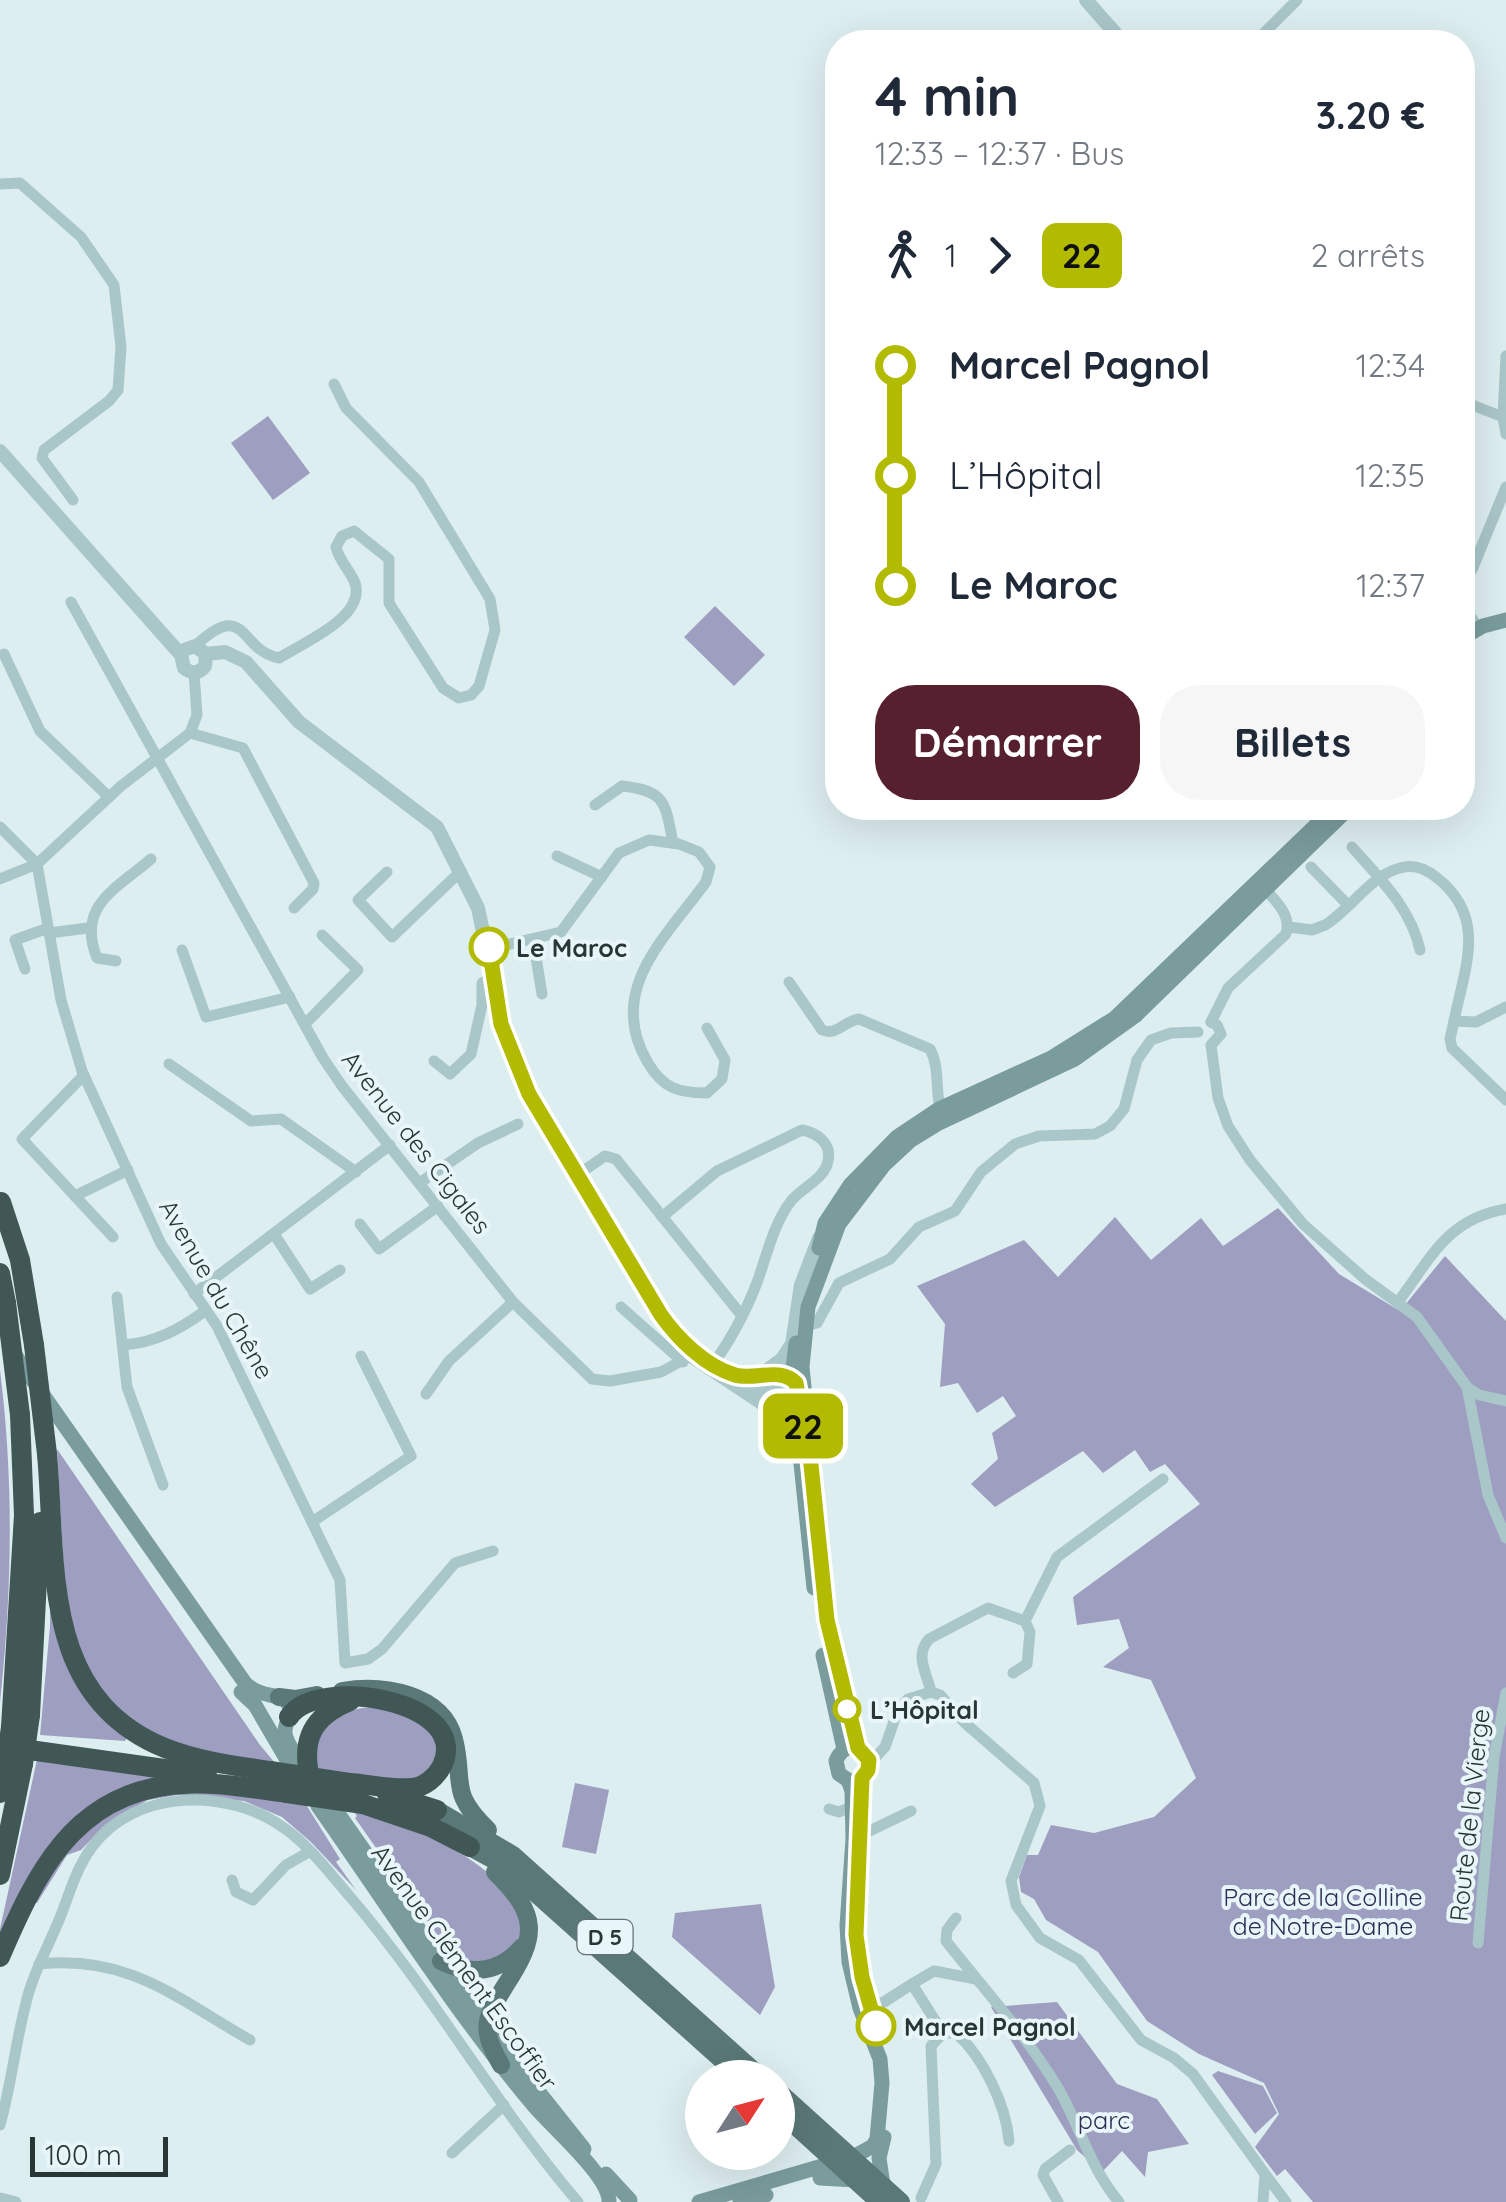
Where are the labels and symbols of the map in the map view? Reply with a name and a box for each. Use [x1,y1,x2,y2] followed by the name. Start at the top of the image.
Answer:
[470,928,508,966] marker: Le Maroc
[516,932,627,963] place label: Le Maroc
[336,1044,498,1240] street label: Avenue des Cigales
[153,1194,281,1384] street label: Avenue du Chêne
[758,1394,848,1458] line badge: 22
[870,1694,979,1725] place label: L’Hôpital
[834,1696,860,1722] marker: L’Hôpital
[1442,1707,1496,1923] street label: Route de la Vierge
[365,1838,565,2096] street label: Avenue Clément Escoffier
[1223,1881,1423,1941] park label: Parc de la Colline de Notre-Dame
[578,1920,632,1954] road number: D 5
[857,2007,895,2045] marker: Marcel Pagnol
[904,2011,1076,2042] place label: Marcel Pagnol
[685,2060,795,2170] north arrow
[1078,2104,1130,2135] park label: parc
[30,2132,168,2176] scale bar

